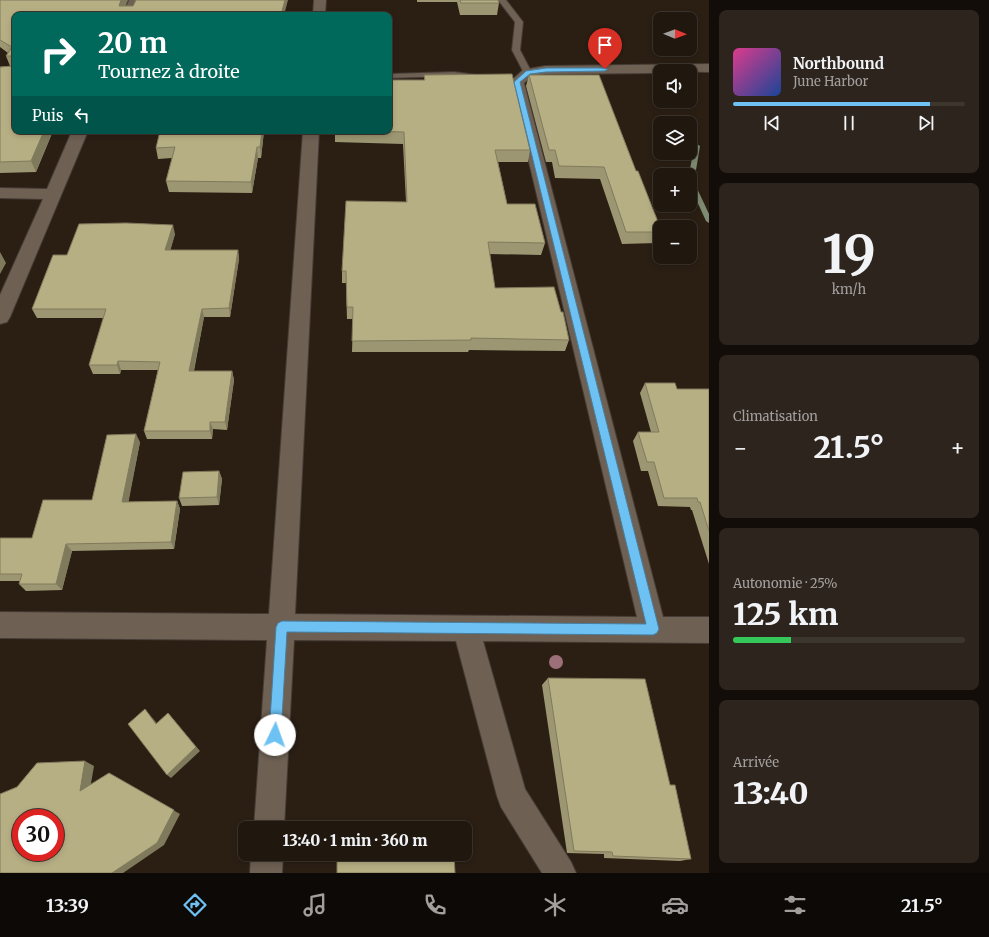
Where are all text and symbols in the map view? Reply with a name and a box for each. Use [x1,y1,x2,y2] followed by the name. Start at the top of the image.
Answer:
[653,12,697,56] north arrow
[653,12,697,264] map controls
[98,25,167,61] text: 20 m
[32,28,84,80] icon: right
[588,28,622,69] pin
[594,34,616,56] icon: arrive
[793,54,884,73] text: Northbound
[98,60,240,83] text: Tournez à droite
[653,64,697,108] button: sound
[793,73,868,90] text: June Harbor
[71,104,93,126] icon: left
[32,106,63,125] text: Puis
[761,112,783,134] icon: previous
[838,112,860,134] icon: pause
[915,112,937,134] icon: next
[653,116,697,160] button: layers
[653,168,697,212] button: +
[653,220,697,264] button: −
[822,222,876,287] text: 19
[832,281,866,298] text: km/h
[733,408,818,425] text: Climatisation
[814,428,884,466] text: 21.5°
[733,434,748,462] text: −
[950,434,965,462] text: +
[733,575,838,592] text: Autonomie · 25%
[733,595,838,633] text: 125 km
[254,714,296,756] position arrow
[733,754,779,771] text: Arrivée
[733,774,808,812] text: 13:40
[12,809,64,861] speed limit sign: 30
[283,831,427,850] text: 13:40 · 1 min · 360 m
[181,891,209,919] icon: directions
[301,891,329,919] icon: music
[421,891,449,919] icon: phone
[541,891,569,919] icon: climate
[661,891,689,919] icon: car
[781,891,809,919] icon: filters
[46,894,89,917] text: 13:39
[901,894,943,917] text: 21.5°

